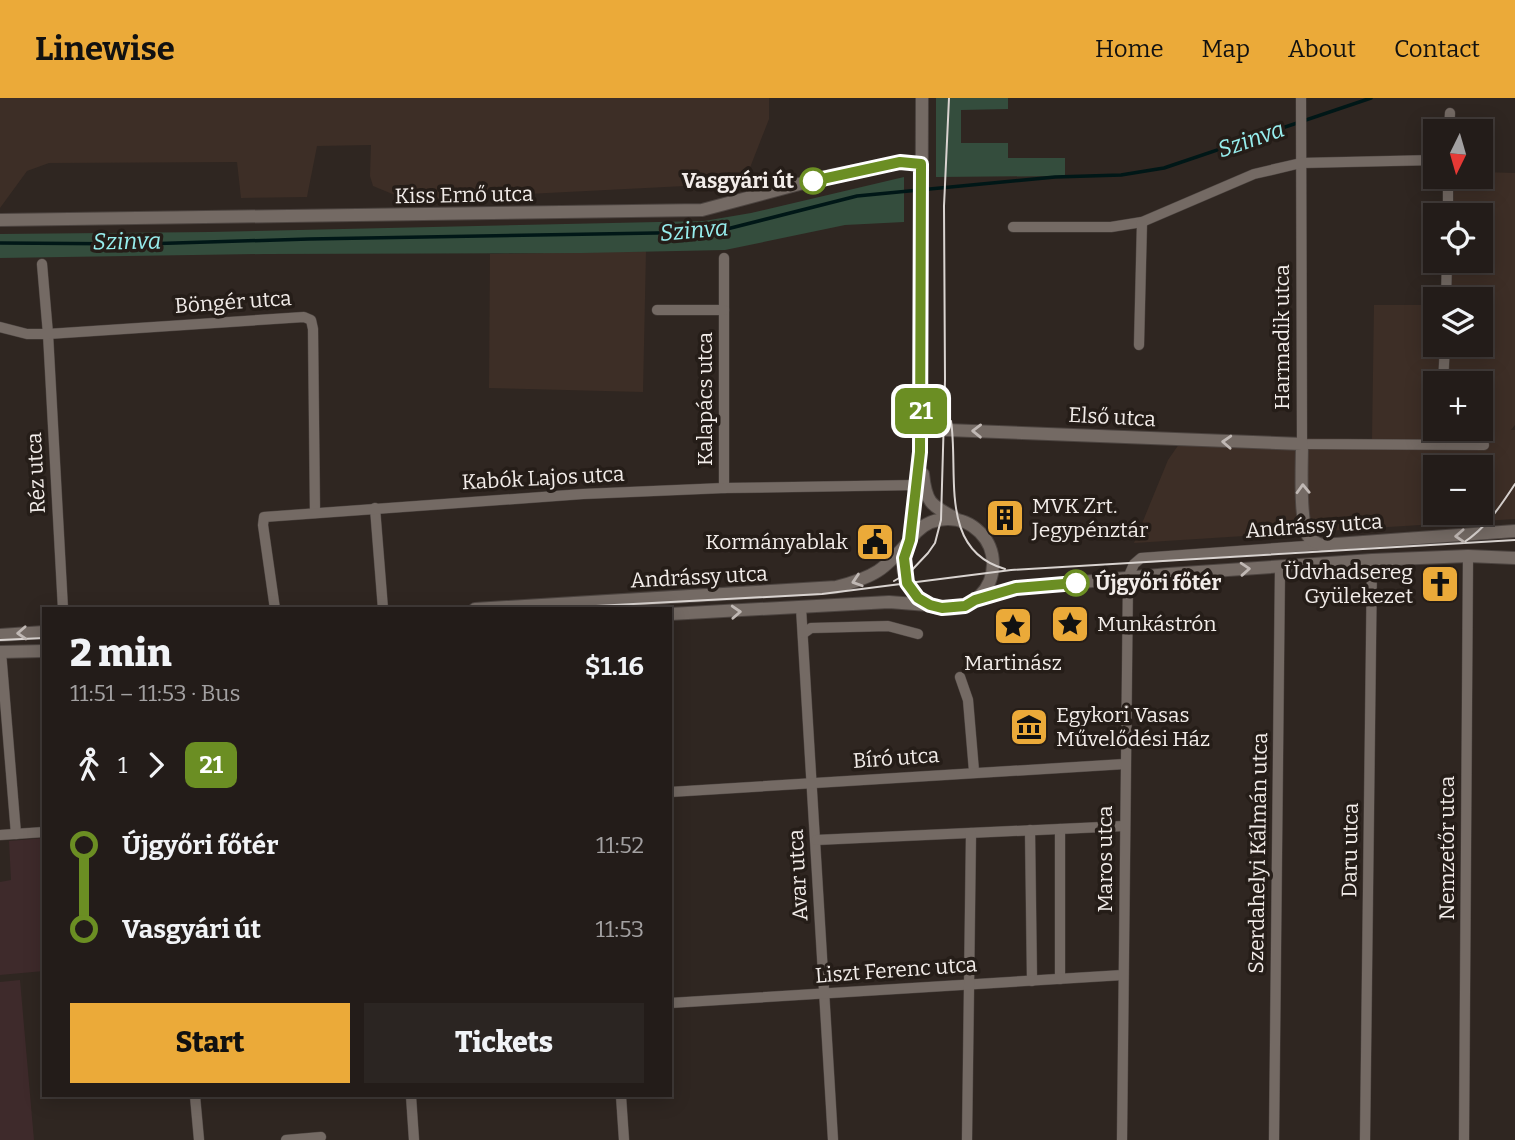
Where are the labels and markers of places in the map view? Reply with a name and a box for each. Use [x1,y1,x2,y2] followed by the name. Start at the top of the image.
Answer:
[682,168,795,194] place label: Vasgyári út
[800,168,826,194] marker: Vasgyári út
[1031,493,1148,543] place label: MVK Zrt. Jegypénztár
[984,497,1026,539] building icon: MVK Zrt. Jegypénztár
[854,521,896,563] public building icon: Kormányablak
[705,529,848,555] place label: Kormányablak
[1284,559,1413,609] place label: Üdvhadsereg Gyülekezet
[1419,563,1461,605] church icon: Üdvhadsereg Gyülekezet
[1095,569,1221,596] place label: Újgyőri főtér
[1063,570,1089,596] marker: Újgyőri főtér
[1049,603,1091,645] place icon: Munkástrón
[992,605,1034,647] place icon: Martinász
[1097,611,1217,637] place label: Munkástrón
[964,650,1062,676] place label: Martinász
[1056,702,1210,752] place label: Egykori Vasas Művelődési Ház
[1008,706,1050,748] museum icon: Egykori Vasas Művelődési Ház

